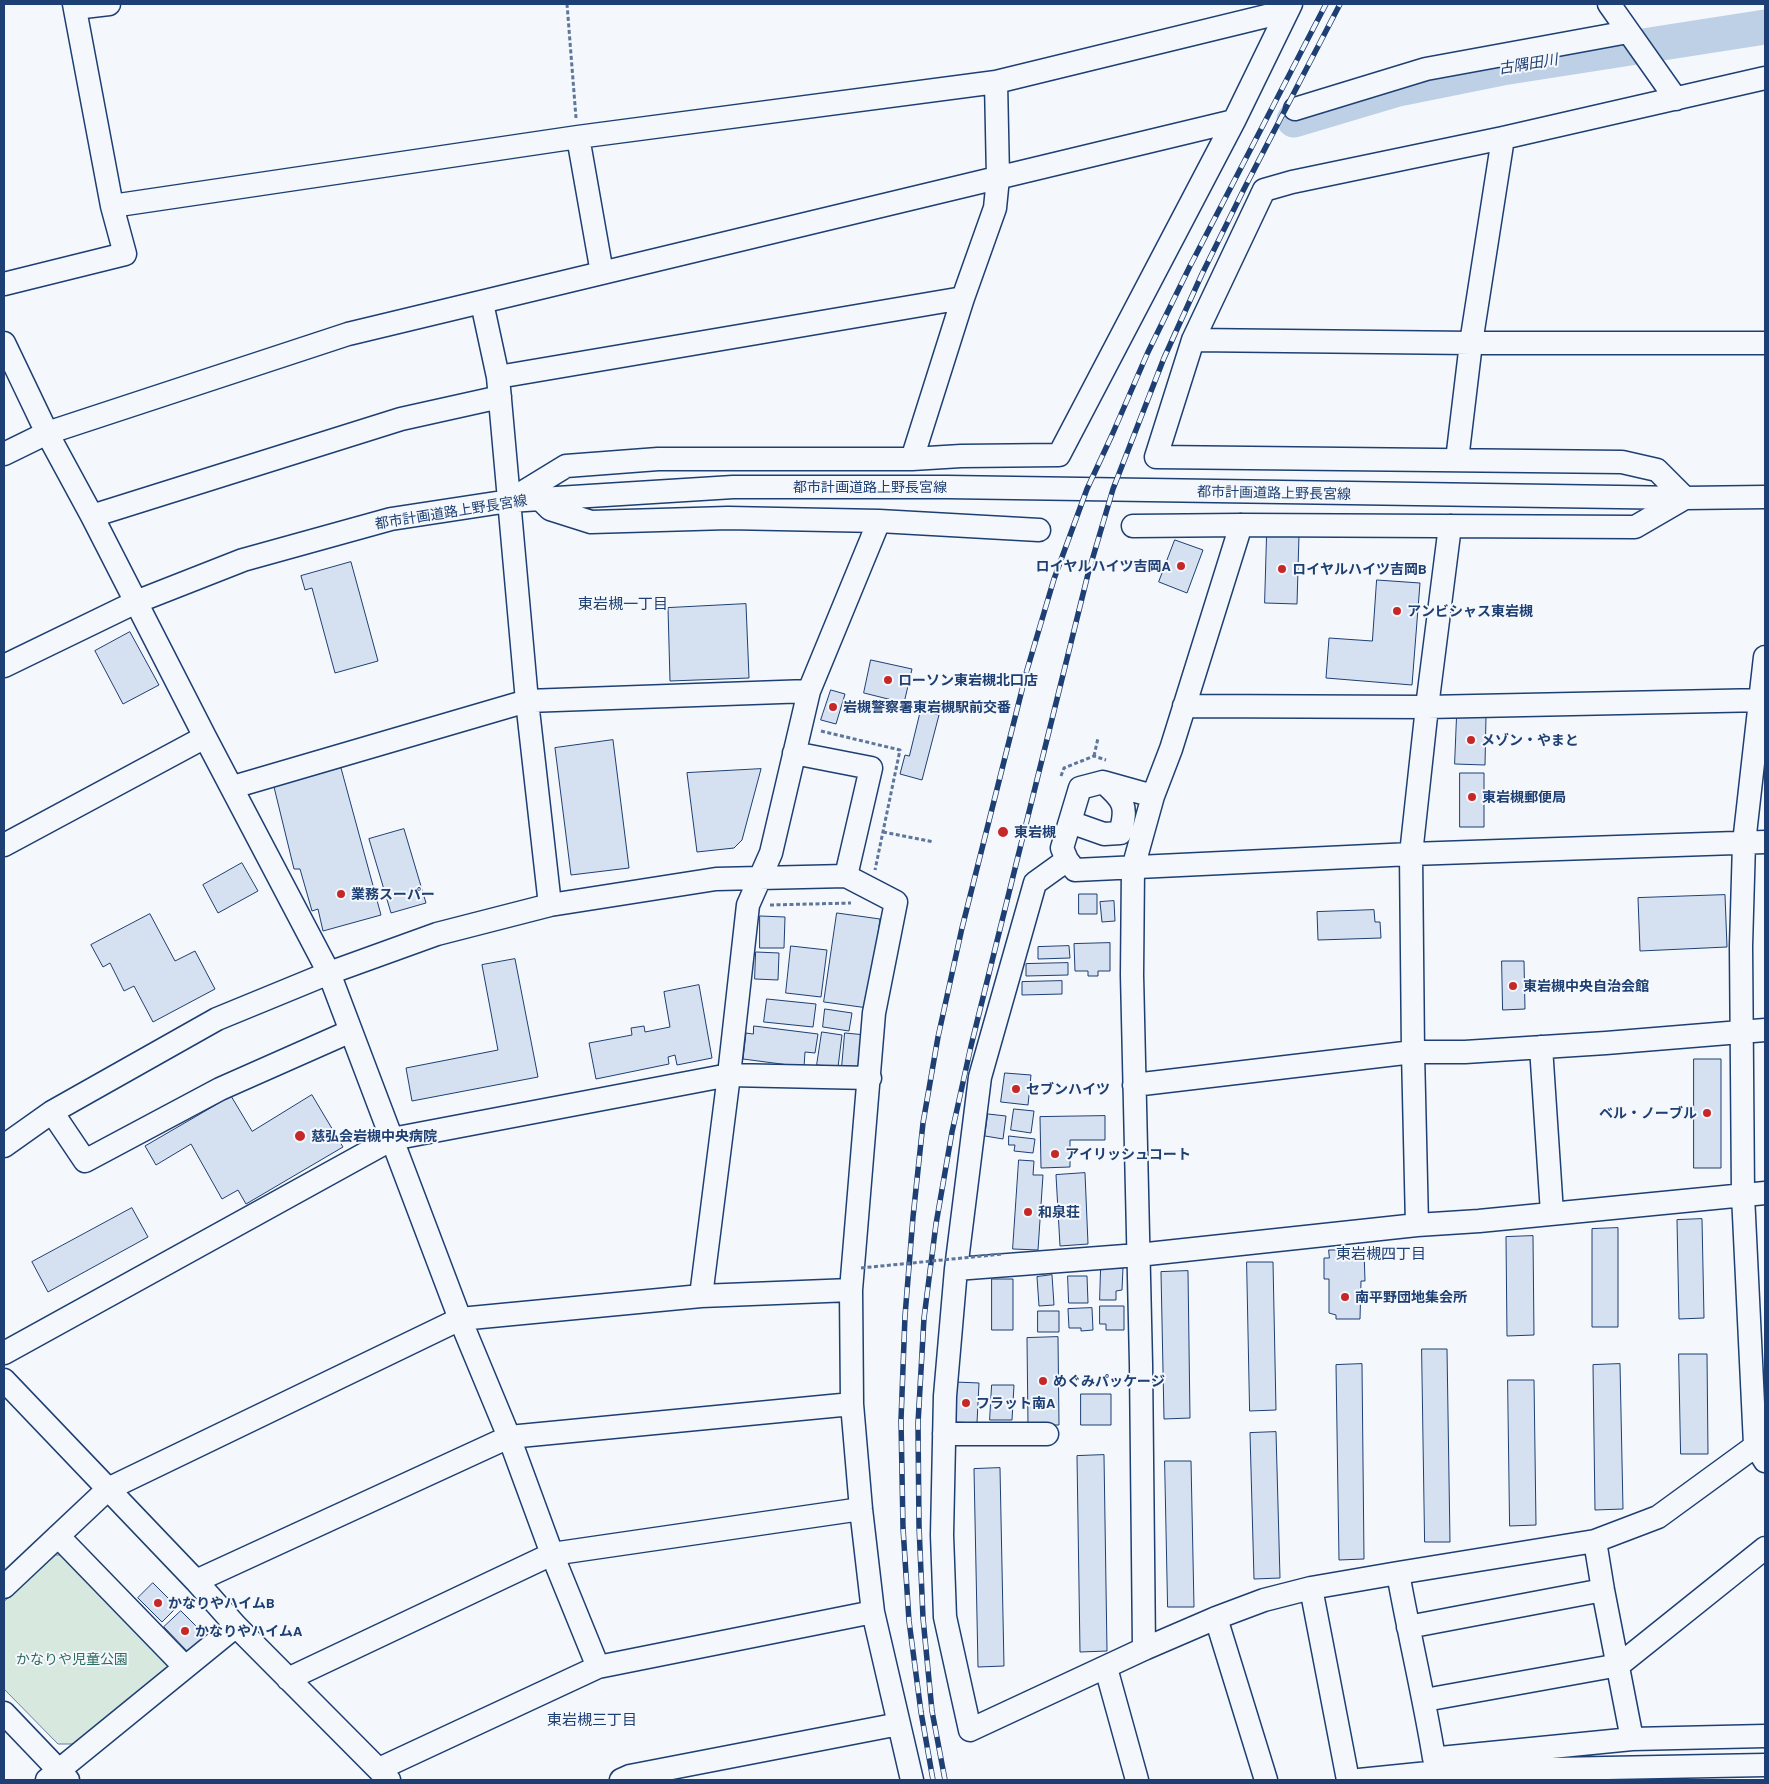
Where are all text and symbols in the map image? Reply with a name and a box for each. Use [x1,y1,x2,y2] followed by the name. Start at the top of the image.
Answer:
[1497,50,1559,78] water label: 古隅田川
[793,479,947,495] street label: 都市計画道路上野長宮線
[1197,483,1351,503] street label: 都市計画道路上野長宮線
[374,492,528,532] street label: 都市計画道路上野長宮線
[1036,558,1171,574] place label: ロイヤルハイツ吉岡A
[1175,560,1187,572] marker: ロイヤルハイツ吉岡A
[1292,561,1427,577] place label: ロイヤルハイツ吉岡B
[1276,563,1288,575] marker: ロイヤルハイツ吉岡B
[578,595,668,613] district label: 東岩槻一丁目
[1407,603,1533,619] place label: アンビシャス東岩槻
[1391,605,1403,617] marker: アンビシャス東岩槻
[898,672,1038,688] place label: ローソン東岩槻北口店
[882,674,894,686] marker: ローソン東岩槻北口店
[843,699,1011,715] place label: 岩槻警察署東岩槻駅前交番
[827,701,839,713] marker: 岩槻警察署東岩槻駅前交番
[1481,732,1579,748] place label: メゾン・やまと
[1465,734,1477,746] marker: メゾン・やまと
[1482,789,1566,805] place label: 東岩槻郵便局
[1466,791,1478,803] marker: 東岩槻郵便局
[1014,824,1056,840] place label: 東岩槻
[996,825,1010,839] marker: 東岩槻
[351,886,435,902] place label: 業務スーパー
[335,888,347,900] marker: 業務スーパー
[1523,978,1649,994] place label: 東岩槻中央自治会館
[1507,980,1519,992] marker: 東岩槻中央自治会館
[1026,1081,1110,1097] place label: セブンハイツ
[1010,1083,1022,1095] marker: セブンハイツ
[1599,1105,1697,1121] place label: ベル・ノーブル
[1701,1107,1713,1119] marker: ベル・ノーブル
[311,1128,437,1144] place label: 慈弘会岩槻中央病院
[293,1129,307,1143] marker: 慈弘会岩槻中央病院
[1065,1146,1191,1162] place label: アイリッシュコート
[1049,1148,1061,1160] marker: アイリッシュコート
[1038,1204,1080,1220] place label: 和泉荘
[1022,1206,1034,1218] marker: 和泉荘
[1336,1245,1426,1263] district label: 東岩槻四丁目
[1355,1289,1467,1305] place label: 南平野団地集会所
[1339,1291,1351,1303] marker: 南平野団地集会所
[1053,1373,1165,1389] place label: めぐみパッケージ
[1037,1375,1049,1387] marker: めぐみパッケージ
[976,1395,1055,1411] place label: フラット南A
[960,1397,972,1409] marker: フラット南A
[168,1595,275,1611] place label: かなりやハイムB
[152,1597,164,1609] marker: かなりやハイムB
[195,1623,302,1639] place label: かなりやハイムA
[179,1625,191,1637] marker: かなりやハイムA
[16,1651,128,1667] park label: かなりや児童公園
[547,1711,637,1729] district label: 東岩槻三丁目

